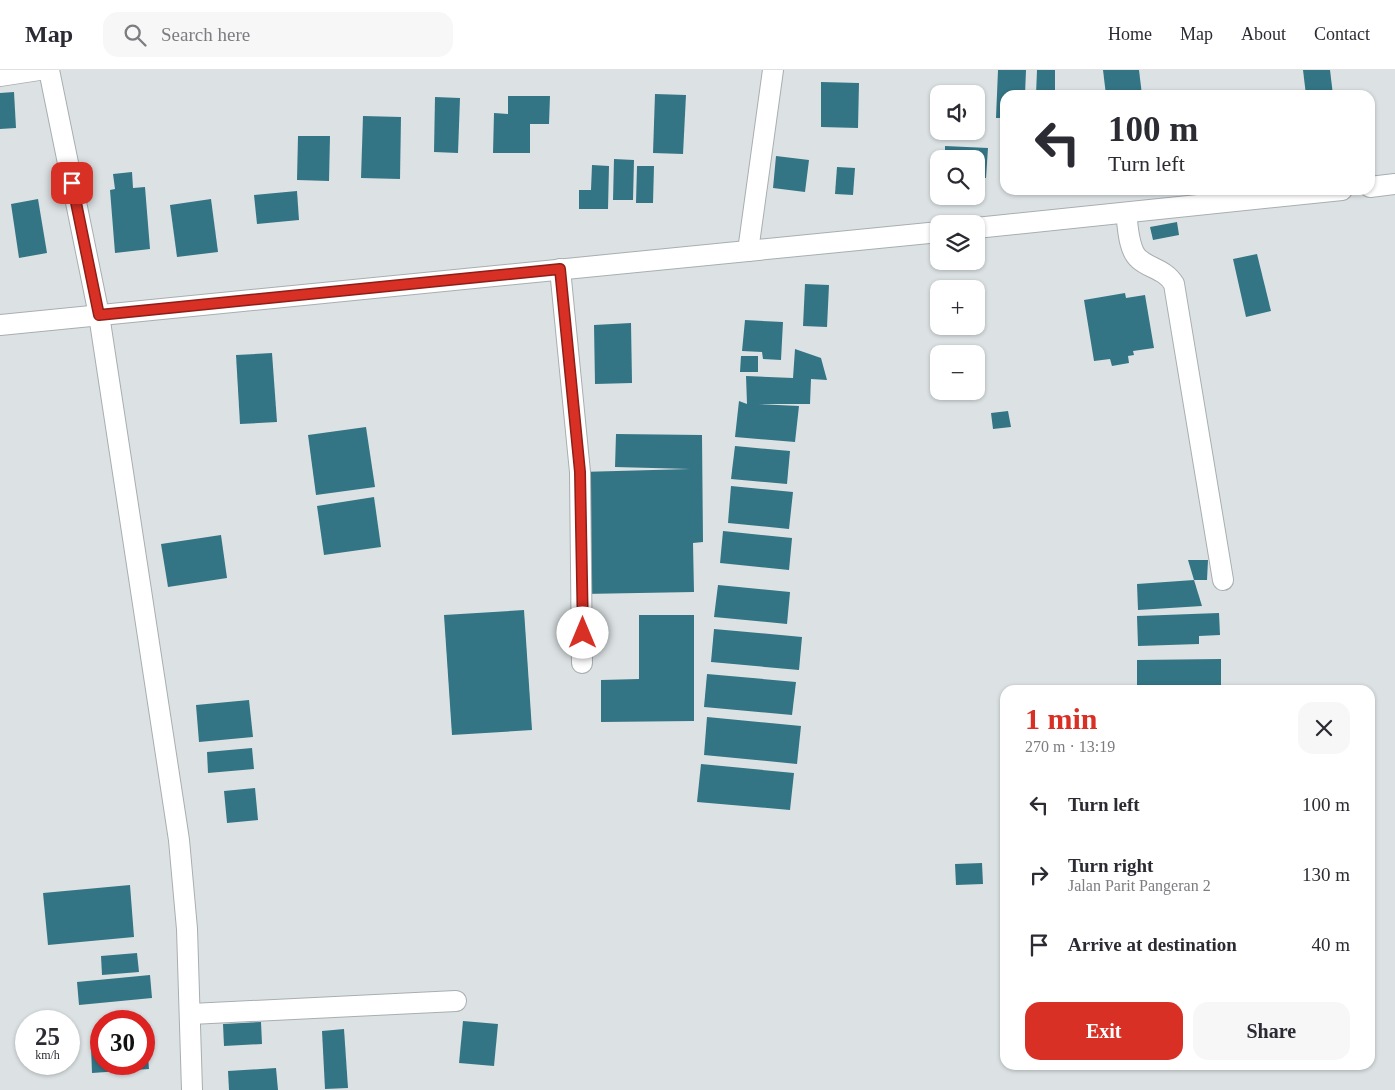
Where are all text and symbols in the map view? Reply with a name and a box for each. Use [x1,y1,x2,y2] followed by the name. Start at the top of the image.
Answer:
[103,12,453,57] search box
[25,21,73,47] text: Map
[121,21,149,49] icon: search
[161,24,250,45] text: Search here
[1108,24,1152,44] text: Home
[1180,24,1213,44] text: Map
[1241,24,1286,44] text: About
[1314,24,1370,44] text: Contact
[930,85,985,400] map controls
[930,85,985,140] button: sound
[1025,110,1090,175] icon: left
[1108,110,1198,149] text: 100 m
[930,150,985,205] button: search
[1108,151,1185,176] text: Turn left
[51,162,93,204] pin
[58,169,86,197] icon: arrive
[930,215,985,270] button: layers
[930,280,985,335] button: +
[930,345,985,400] button: −
[556,606,608,658] position arrow
[1025,702,1098,735] text: 1 min
[1298,702,1350,754] button: close
[1025,738,1115,755] text: 270 m · 13:19
[1025,791,1053,819] icon: left
[1068,794,1140,815] text: Turn left
[1302,794,1350,815] text: 100 m
[1068,855,1153,876] text: Turn right
[1025,861,1053,889] icon: right
[1302,864,1350,885] text: 130 m
[1068,877,1211,894] text: Jalan Parit Pangeran 2
[1025,931,1053,959] icon: arrive
[1068,934,1237,955] text: Arrive at destination
[1311,934,1350,955] text: 40 m
[1025,1002,1183,1060] button: Exit
[1193,1002,1350,1060] button: Share
[90,1010,155,1075] speed limit sign: 30
[35,1023,60,1050] text: 25
[35,1048,60,1062] text: km/h

